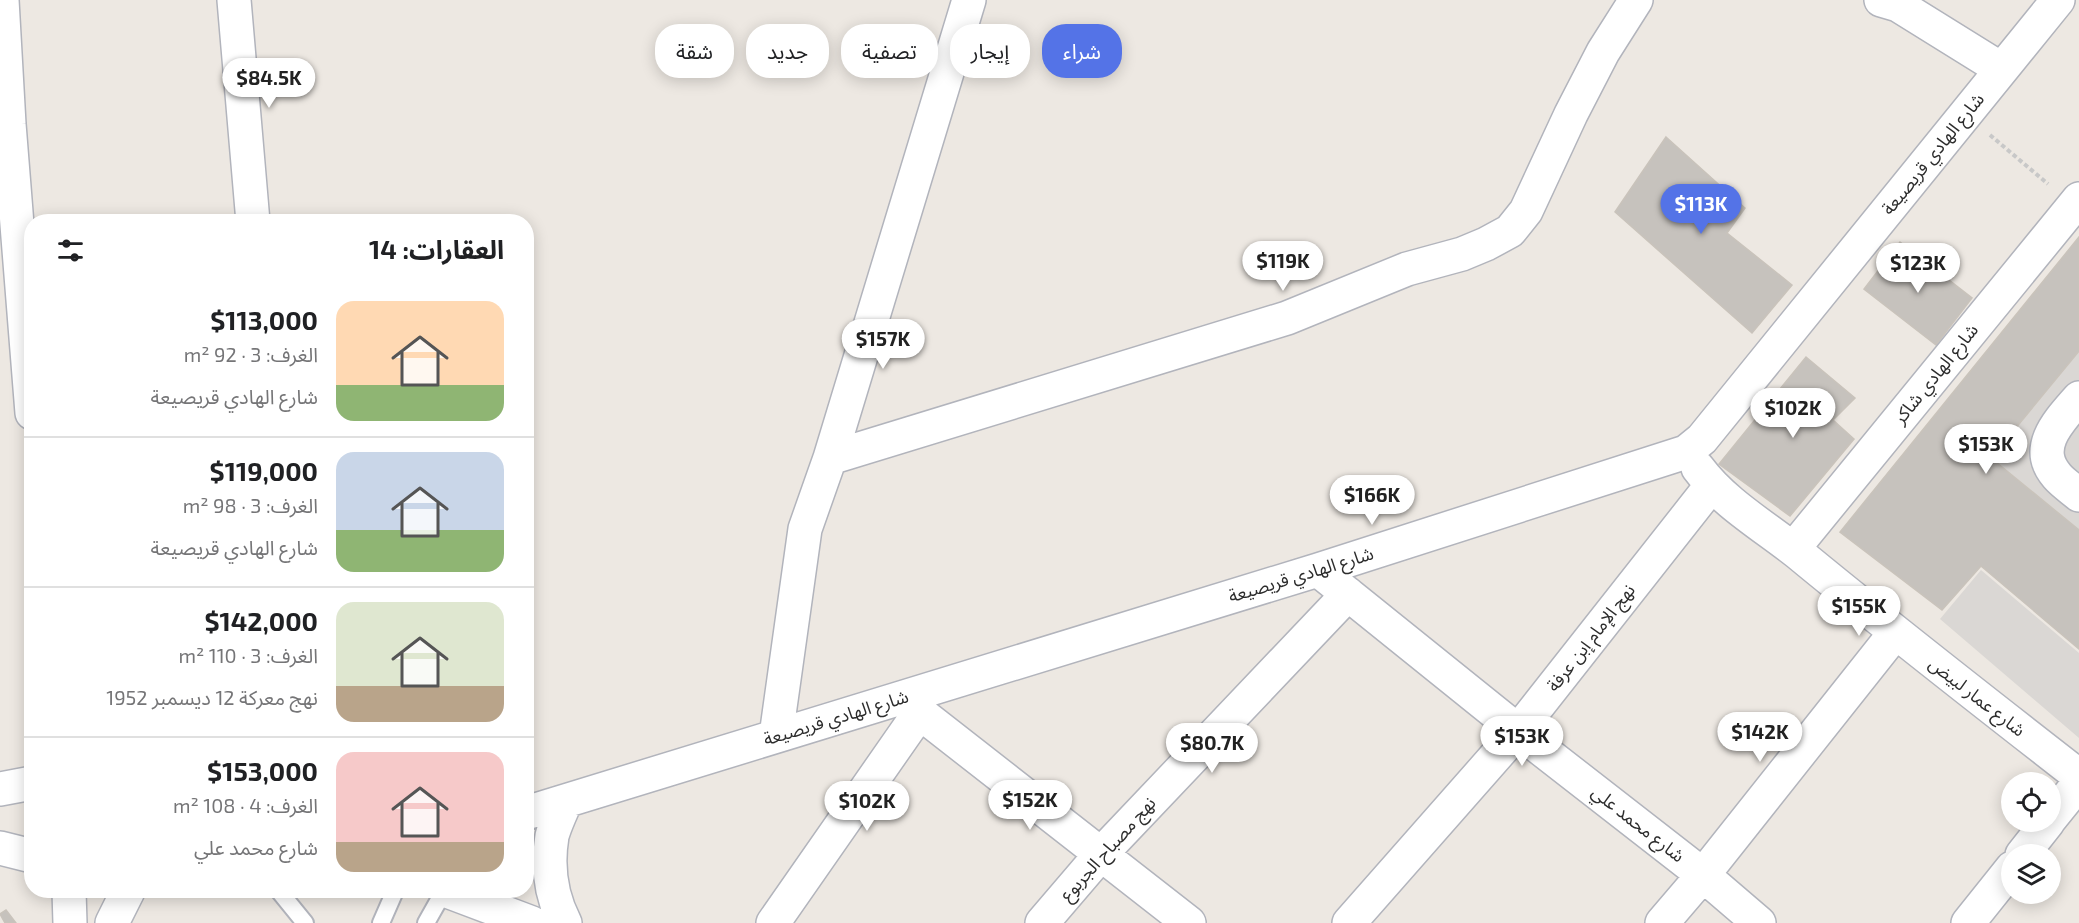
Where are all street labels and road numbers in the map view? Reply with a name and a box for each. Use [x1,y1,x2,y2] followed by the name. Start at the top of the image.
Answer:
[1876,88,1991,221] street label: شارع الهادي قريصيعة
[1887,319,1985,431] street label: شارع الهادي شاكر
[1225,542,1377,610] street label: شارع الهادي قريصيعة
[1541,579,1642,698] street label: نهج الإمام إبن عرفة
[1923,652,2030,744] street label: شارع عمار لبيض
[760,685,912,753] street label: شارع الهادي قريصيعة
[1585,780,1689,869] street label: شارع محمد علي
[1055,792,1163,908] street label: نهج مصباح الجربوع

